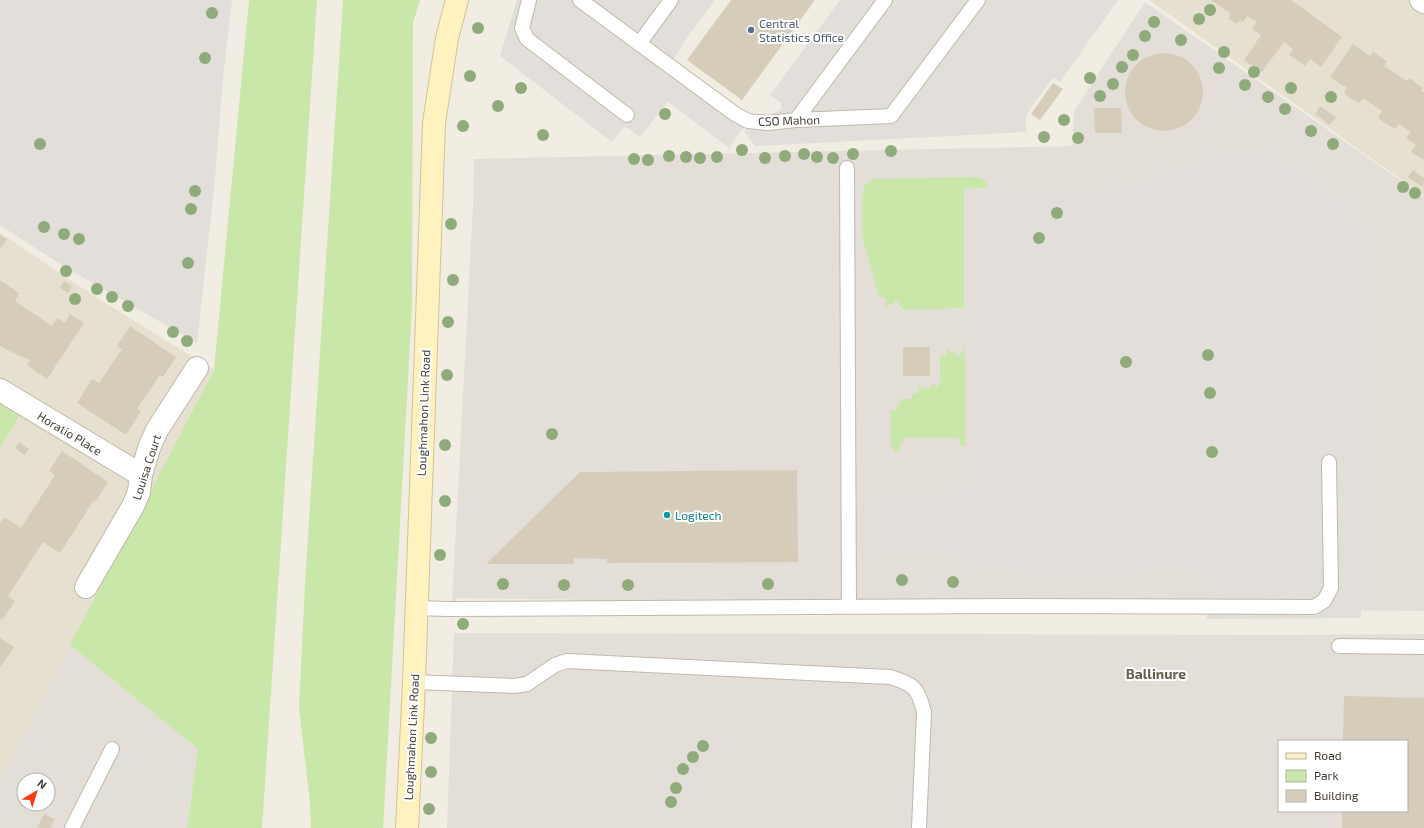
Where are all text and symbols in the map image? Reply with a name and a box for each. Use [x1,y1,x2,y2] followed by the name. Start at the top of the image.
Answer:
[759,16,844,44] place label: Central Statistics Office
[746,25,756,35] marker: Central Statistics Office
[758,112,820,128] street label: CSO Mahon
[414,350,432,476] street label: Loughmahon Link Road
[35,408,105,458] street label: Horatio Place
[129,432,163,502] street label: Louisa Court
[675,508,722,522] place label: Logitech
[662,510,672,520] marker: Logitech
[1126,665,1186,682] district label: Ballinure
[401,674,421,800] street label: Loughmahon Link Road
[1278,740,1408,812] legend
[1314,748,1342,762] text: Road
[1314,768,1339,782] text: Park
[16,772,56,812] north arrow
[35,776,50,791] text: N
[1314,788,1359,802] text: Building

